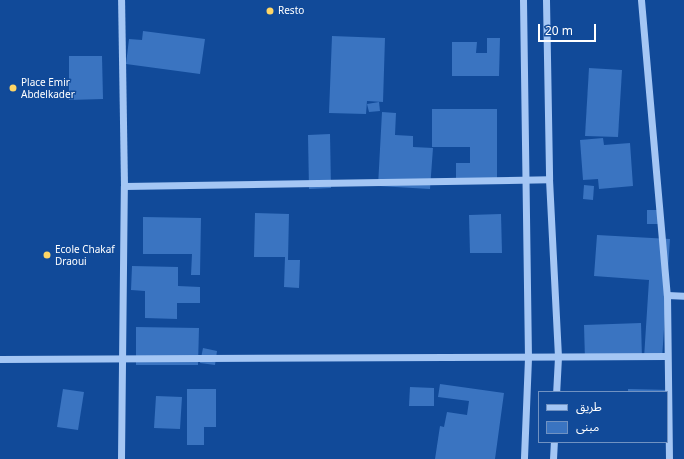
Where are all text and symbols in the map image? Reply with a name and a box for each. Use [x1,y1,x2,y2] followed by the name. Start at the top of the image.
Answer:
[278,5,304,17] place label: Resto
[265,6,275,16] marker: Resto
[540,16,598,42] scale bar
[545,22,573,39] text: 20 m
[21,76,75,100] place label: Place Emir Abdelkader
[8,83,18,93] marker: Place Emir Abdelkader
[55,243,115,266] place label: Ecole Chakaf Draoui
[42,250,52,260] marker: Ecole Chakaf Draoui
[538,391,668,443] legend
[576,398,602,415] text: طريق
[576,418,599,435] text: مبنى

